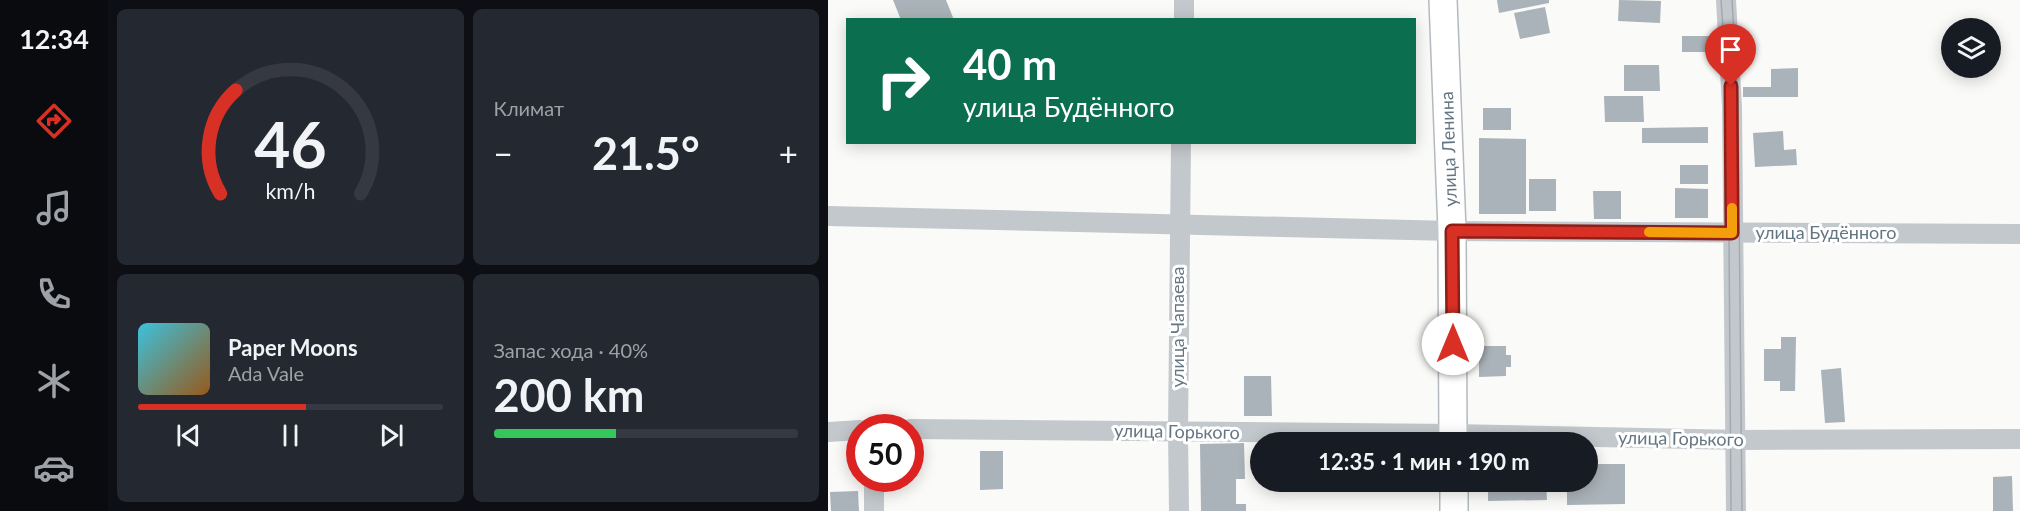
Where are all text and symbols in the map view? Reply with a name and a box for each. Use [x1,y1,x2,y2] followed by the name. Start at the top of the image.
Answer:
[1941,18,2001,78] map controls
[1941,18,2001,78] button: layers
[19,22,89,55] text: 12:34
[1705,24,1756,86] pin
[1714,33,1747,66] icon: arrive
[963,39,1057,89] text: 40 m
[864,42,942,120] icon: right
[963,90,1175,123] text: улица Будённого
[1435,91,1461,207] street label: улица Ленина
[494,96,564,120] text: Климат
[33,100,75,142] icon: directions
[254,106,326,181] text: 46
[592,126,700,180] text: 21.5°
[494,133,513,173] text: −
[779,133,798,173] text: +
[265,178,315,204] text: km/h
[33,187,75,229] icon: music
[1755,221,1897,243] street label: улица Будённого
[1166,267,1188,387] street label: улица Чапаева
[33,273,75,315] icon: phone
[1421,312,1485,376] position arrow
[228,334,358,361] text: Paper Moons
[494,338,648,362] text: Запас хода · 40%
[33,360,75,402] icon: climate
[228,361,304,385] text: Ada Vale
[494,368,644,422] text: 200 km
[846,414,924,492] speed limit sign: 50
[172,419,205,452] icon: previous
[274,419,307,452] icon: pause
[375,419,408,452] icon: next
[1114,419,1240,443] street label: улица Горького
[1618,426,1744,450] street label: улица Горького
[33,447,75,489] icon: car
[1318,448,1530,475] text: 12:35 · 1 мин · 190 m

